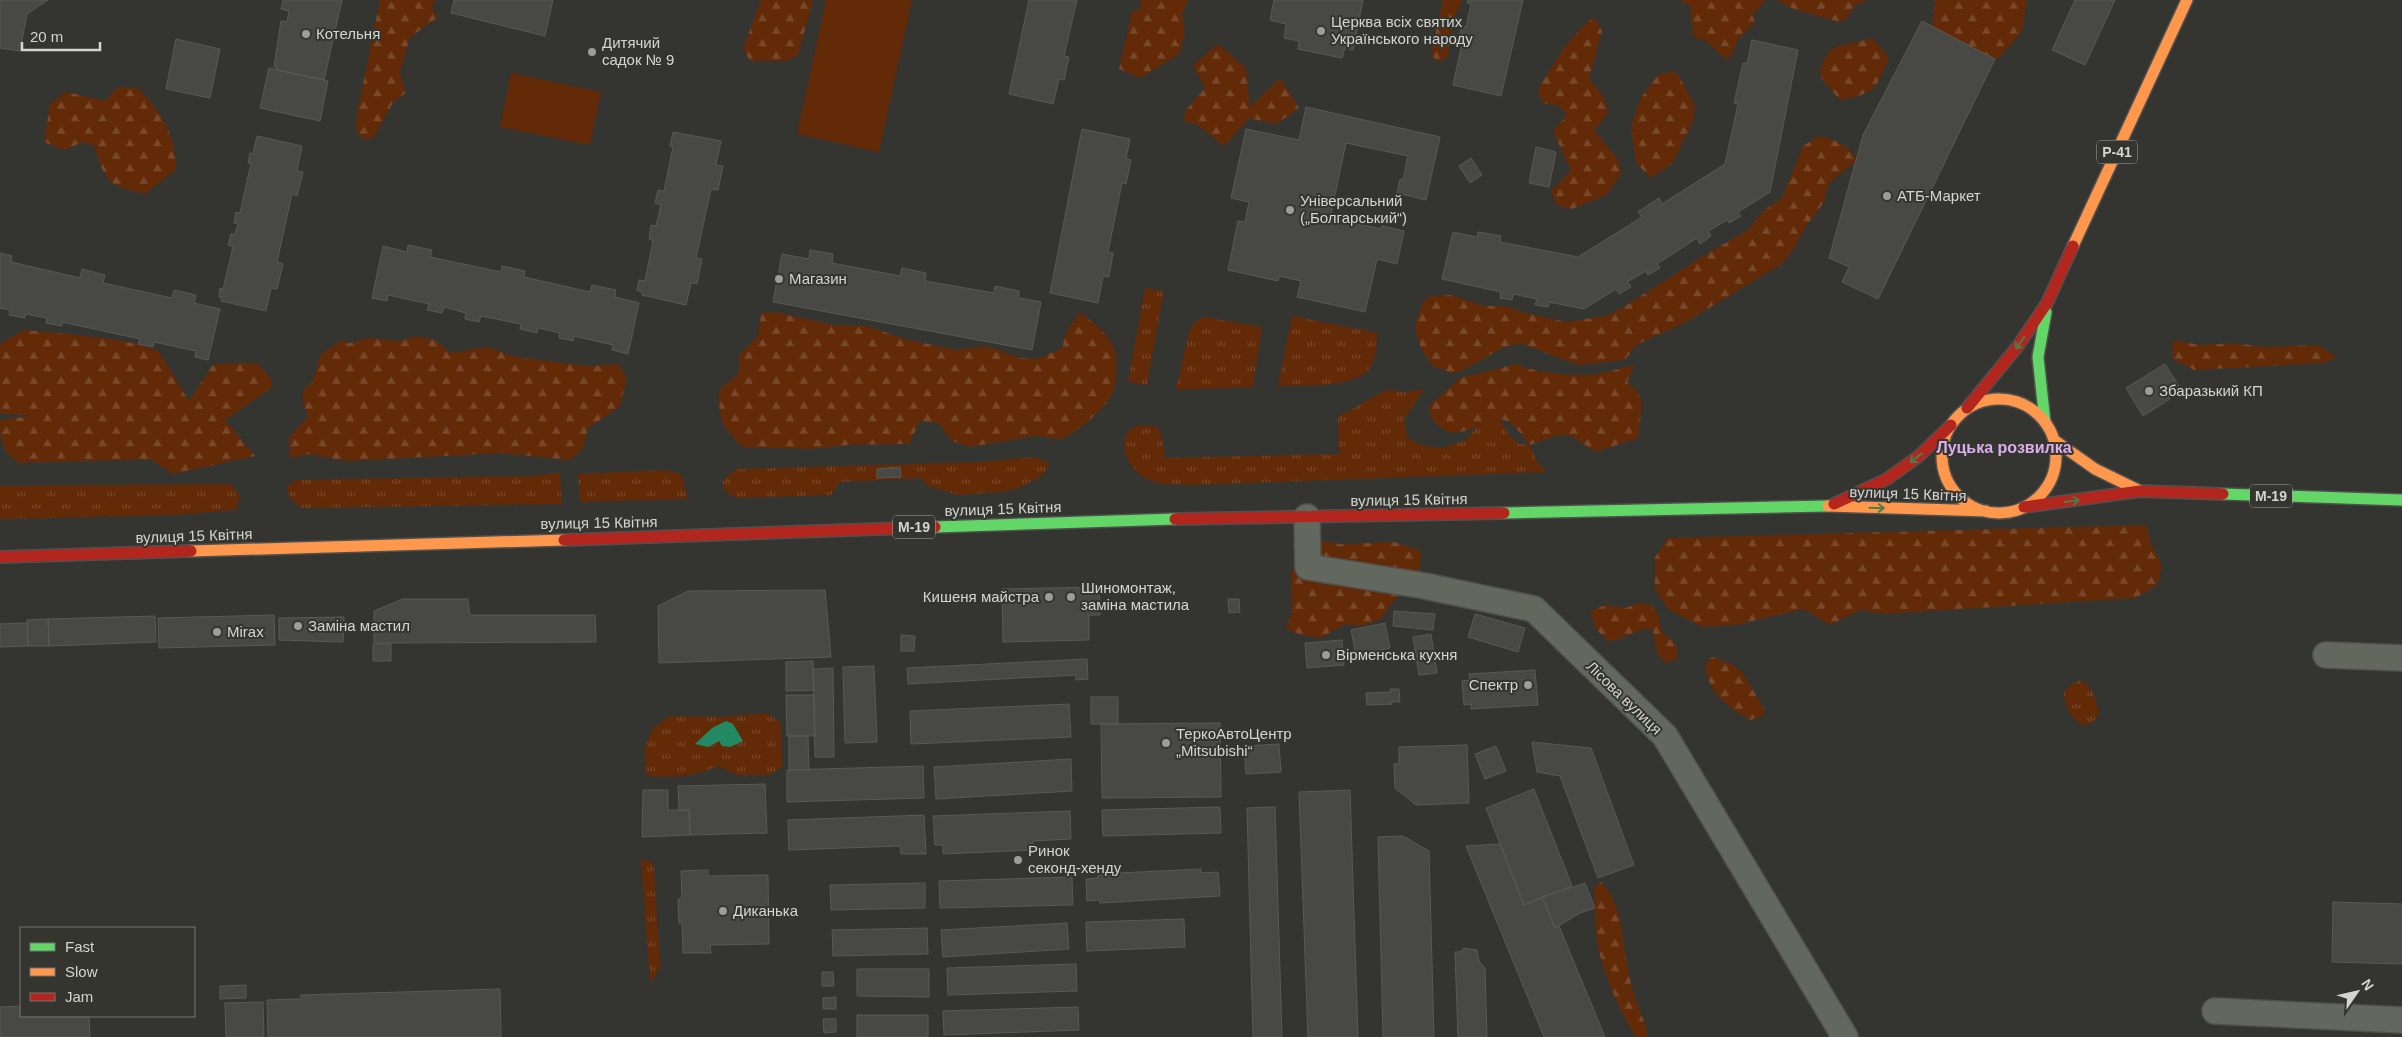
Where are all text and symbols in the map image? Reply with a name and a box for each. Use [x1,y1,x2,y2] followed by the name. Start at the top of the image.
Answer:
[1331,13,1473,47] place label: Церква всіх святих Українського народу
[22,20,100,52] scale bar
[316,25,380,42] place label: Котельня
[1315,25,1327,37] marker: Церква всіх святих Українського народу
[30,28,63,45] text: 20 m
[300,28,312,40] marker: Котельня
[602,34,674,68] place label: Дитячий садок № 9
[586,46,598,58] marker: Дитячий садок № 9
[2097,140,2137,163] road number: Р-41
[1897,187,1981,204] place label: АТБ-Маркет
[1881,190,1893,202] marker: АТБ-Маркет
[1300,192,1407,226] place label: Універсальний („Болгарський“)
[1284,204,1296,216] marker: Універсальний („Болгарський“)
[789,270,847,287] place label: Магазин
[773,273,785,285] marker: Магазин
[2015,336,2025,350] one-way arrow
[2159,382,2263,399] place label: Збаразький КП
[2143,385,2155,397] marker: Збаразький КП
[1936,439,2072,456] district label: Луцька розвилка
[1910,452,1923,463] one-way arrow
[1849,483,1967,504] street label: вулиця 15 Квітня
[2250,484,2292,508] road number: М-19
[1350,490,1468,509] street label: вулиця 15 Квітня
[2064,495,2080,505] one-way arrow
[944,498,1062,519] street label: вулиця 15 Квітня
[1868,503,1885,513] one-way arrow
[540,513,658,532] street label: вулиця 15 Квітня
[893,516,935,538] road number: М-19
[135,525,253,546] street label: вулиця 15 Квітня
[1081,579,1190,613] place label: Шиномонтаж, заміна мастила
[923,588,1040,605] place label: Кишеня майстра
[1043,591,1055,603] marker: Кишеня майстра
[1065,591,1077,603] marker: Шиномонтаж, заміна мастила
[308,617,410,634] place label: Заміна мастил
[292,620,304,632] marker: Заміна мастил
[227,623,264,640] place label: Mirax
[211,626,223,638] marker: Mirax
[1336,646,1457,663] place label: Вірменська кухня
[1320,649,1332,661] marker: Вірменська кухня
[1583,657,1666,738] street label: Лісова вулиця
[1469,676,1518,693] place label: Спектр
[1522,679,1534,691] marker: Спектр
[1176,725,1292,759] place label: ТеркоАвтоЦентр „Mitsubishi“
[1160,737,1172,749] marker: ТеркоАвтоЦентр „Mitsubishi“
[1028,842,1122,876] place label: Ринок секонд-хенду
[1012,854,1024,866] marker: Ринок секонд-хенду
[733,902,799,919] place label: Диканька
[717,905,729,917] marker: Диканька
[20,927,195,1017] legend
[65,938,95,955] text: Fast
[65,963,98,980] text: Slow
[2332,967,2382,1017] north arrow
[2358,976,2377,993] text: N
[65,988,93,1005] text: Jam

